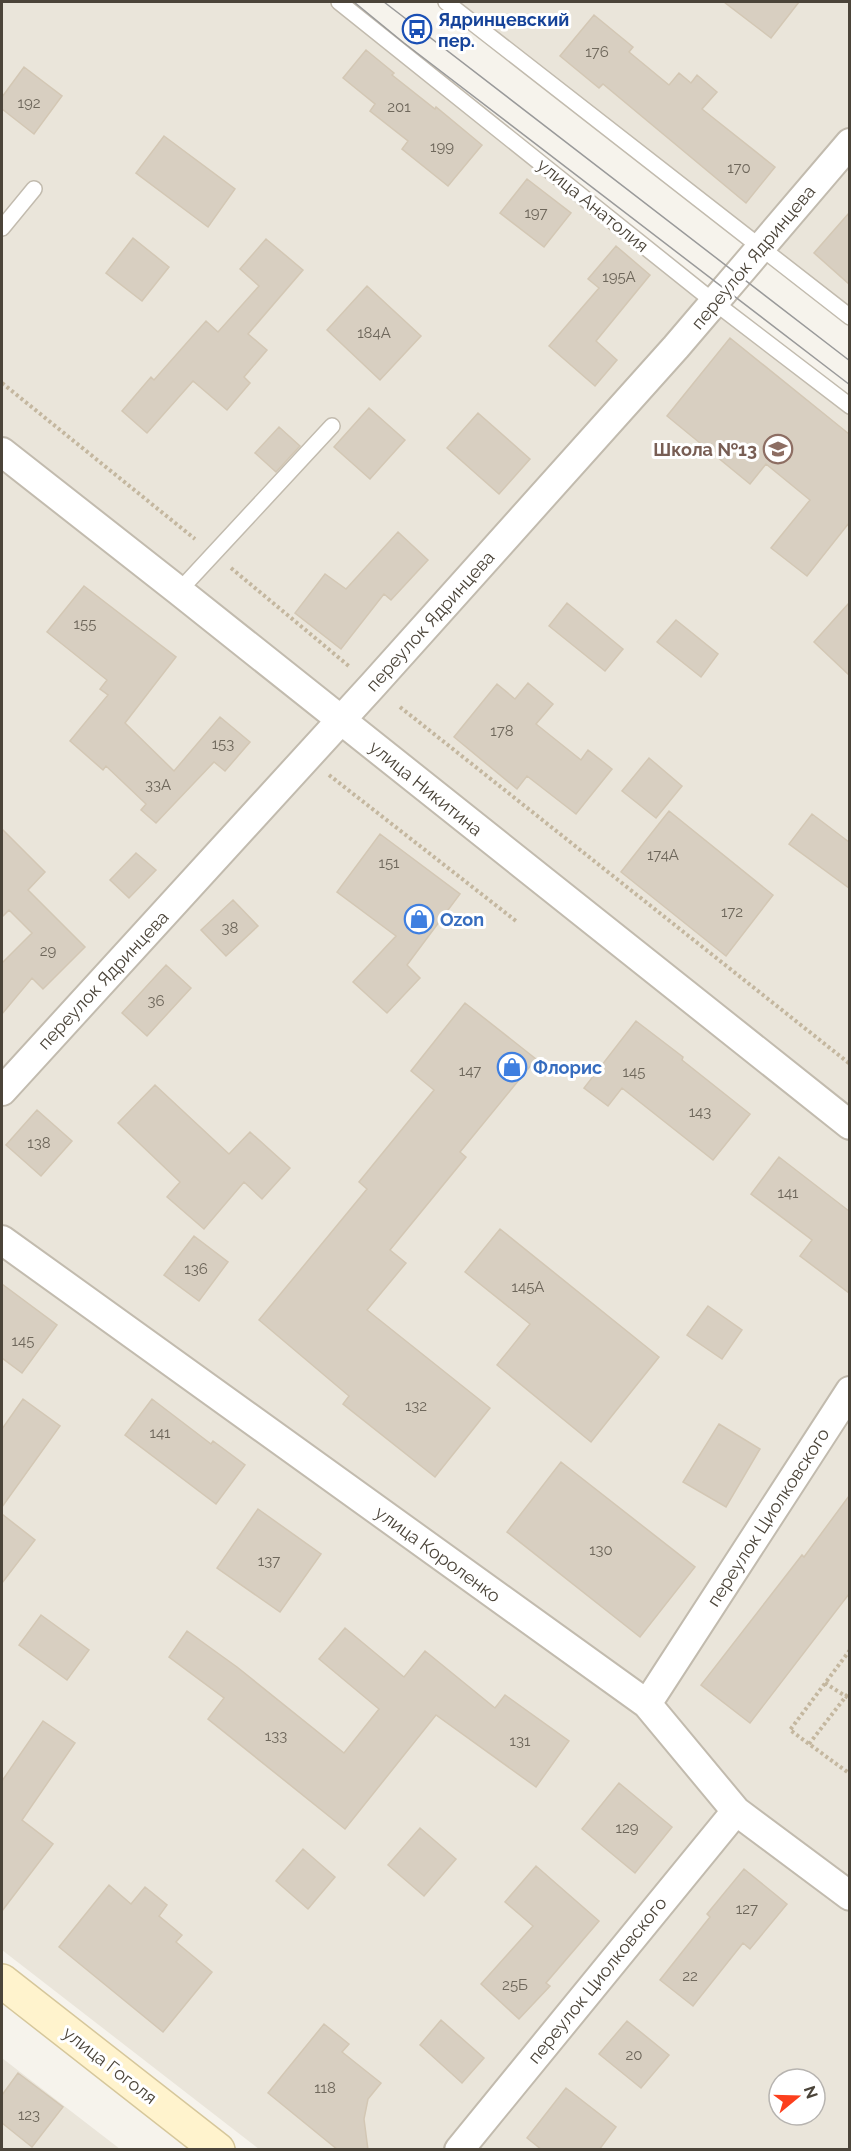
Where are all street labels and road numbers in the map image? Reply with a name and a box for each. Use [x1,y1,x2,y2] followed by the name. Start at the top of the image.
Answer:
[533,154,653,256] street label: улица Анатолия
[687,181,819,333] street label: переулок Ядринцева
[361,547,499,695] street label: переулок Ядринцева
[365,736,487,840] street label: улица Никитина
[33,906,173,1054] street label: переулок Ядринцева
[702,1424,834,1610] street label: переулок Циолковского
[371,1501,505,1607] street label: улица Короленко
[523,1892,671,2068] street label: переулок Циолковского
[59,2022,161,2108] street label: улица Гоголя

